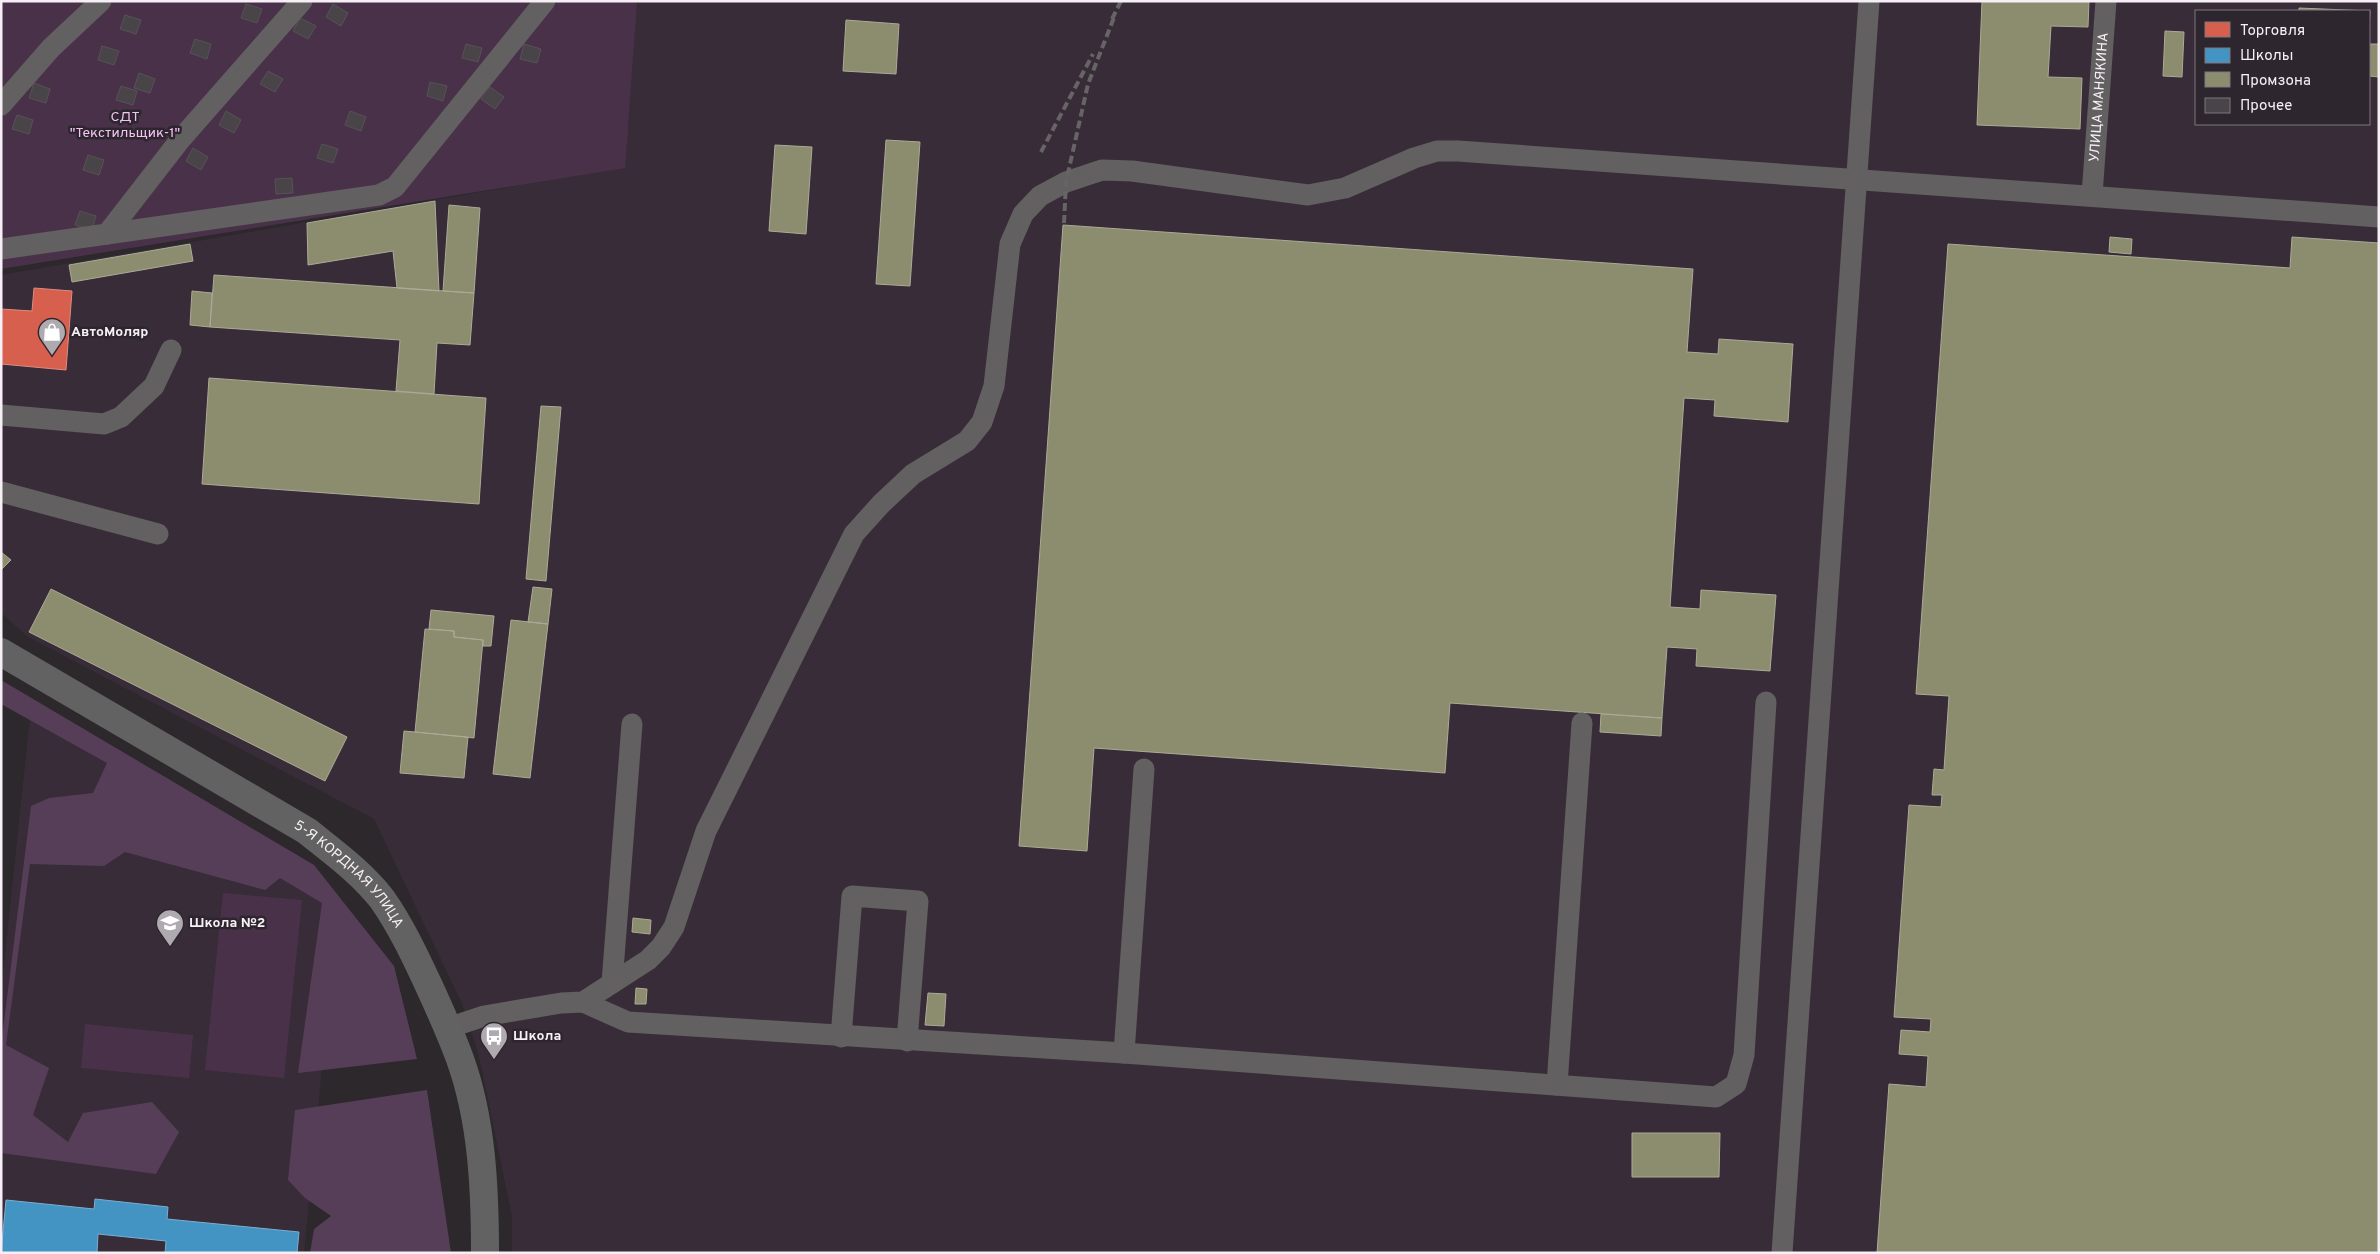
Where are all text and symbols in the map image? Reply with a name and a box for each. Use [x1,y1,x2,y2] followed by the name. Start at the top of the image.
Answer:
[2195,10,2370,125] legend
[2240,22,2305,41] text: Торговля
[2086,32,2112,163] street label: УЛИЦА МАНЯКИНА
[2240,47,2294,66] text: Школы
[2240,72,2311,91] text: Промзона
[2240,97,2292,116] text: Прочее
[70,109,180,142] park label: СДТ "Текстильщик-1"
[37,317,67,356] shop icon: АвтоМоляр
[71,324,148,341] place label: АвтоМоляр
[291,817,407,931] street label: 5-Я КОРДНАЯ УЛИЦА
[155,908,185,947] school or university icon: Школа №2
[189,915,265,932] place label: Школа №2
[479,1021,509,1060] bus stop icon: Школа
[513,1028,561,1045] place label: Школа

